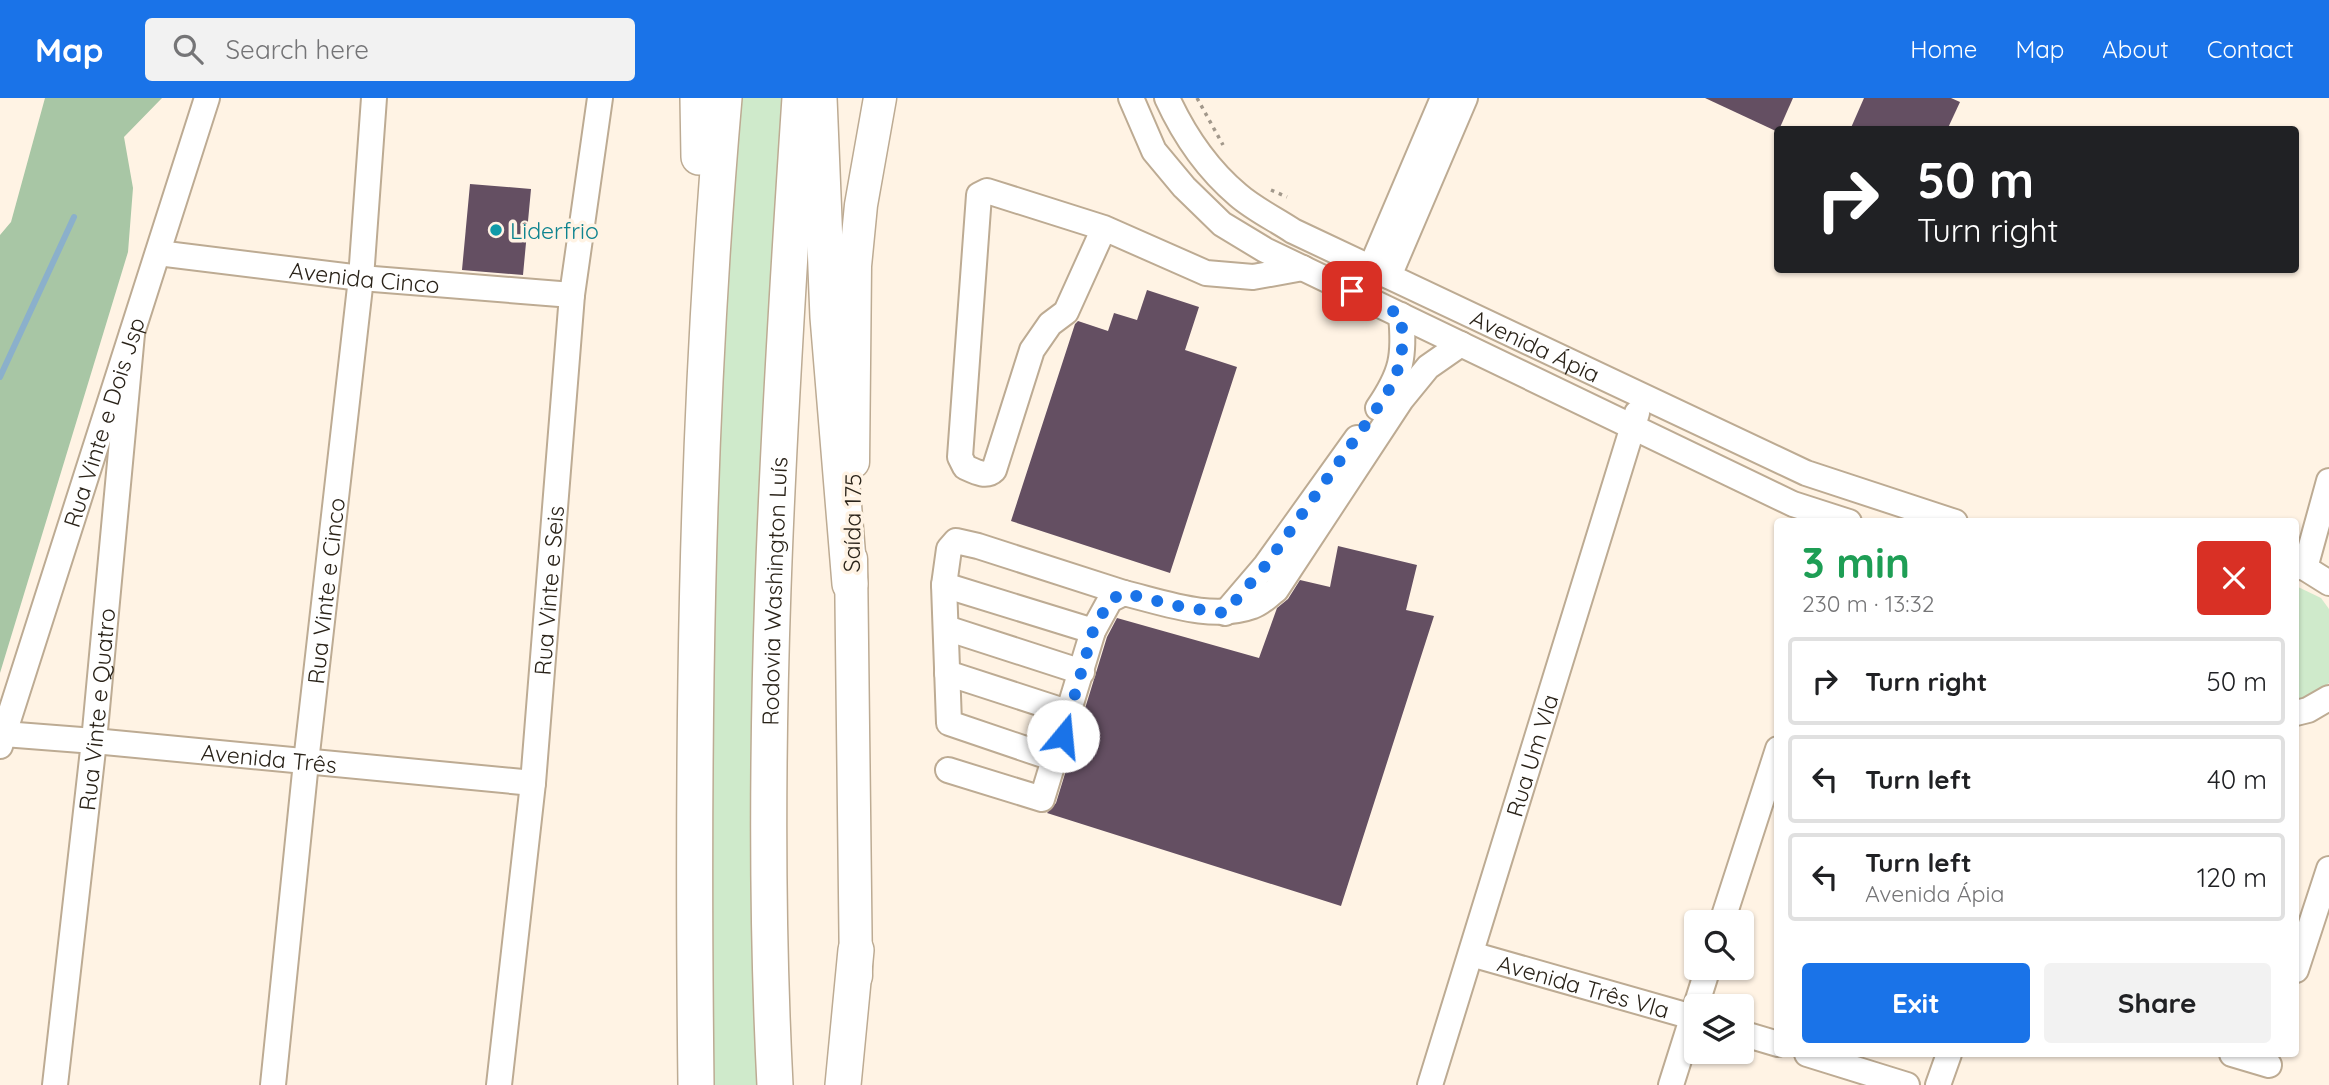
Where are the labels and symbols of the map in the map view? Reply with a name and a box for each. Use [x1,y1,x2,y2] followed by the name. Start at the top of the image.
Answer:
[510,216,599,245] place label: Liderfrio
[488,222,504,238] marker: Liderfrio
[288,255,441,299] street label: Avenida Cinco
[1322,261,1382,321] pin
[1466,302,1605,388] street label: Avenida Ápia
[56,313,151,531] street label: Rua Vinte e Dois Jsp
[755,456,793,726] street label: Rodovia Washington Luís
[837,473,867,573] street label: Saída 175
[300,496,350,686] street label: Rua Vinte e Cinco
[527,505,570,676] street label: Rua Vinte e Seis
[72,607,121,812] street label: Rua Vinte e Quatro
[1499,690,1564,820] street label: Rua Um Vla
[1026,699,1100,773] position arrow
[200,737,338,779] street label: Avenida Três
[1494,948,1673,1024] street label: Avenida Três Vla

